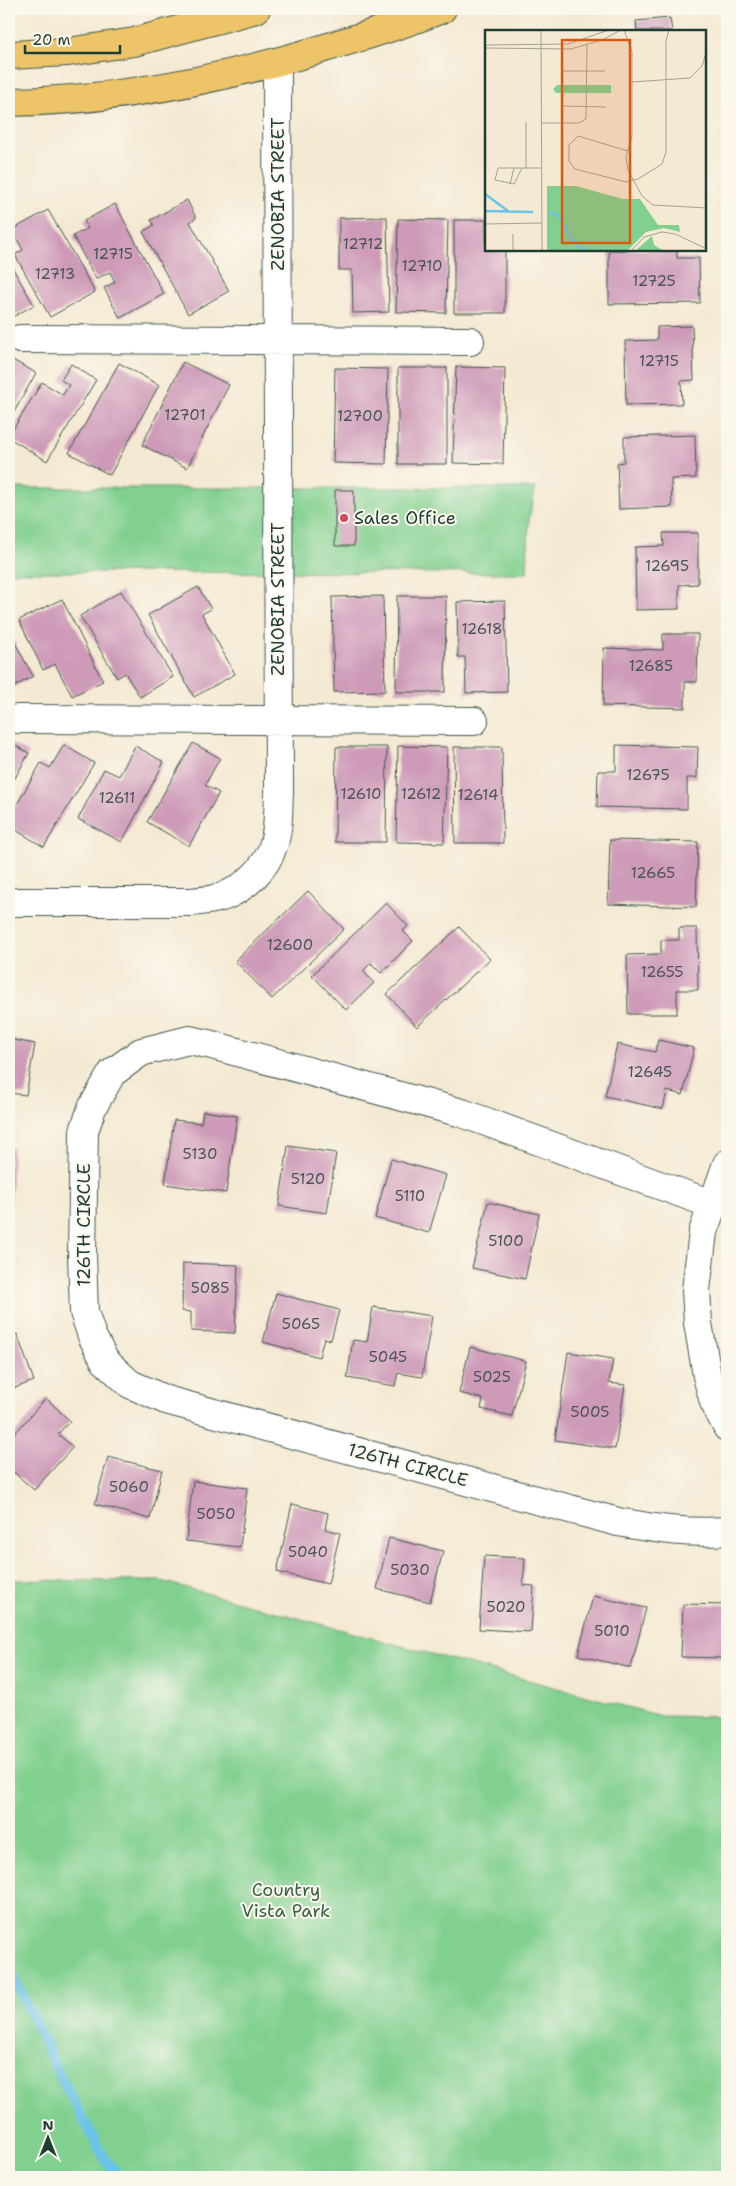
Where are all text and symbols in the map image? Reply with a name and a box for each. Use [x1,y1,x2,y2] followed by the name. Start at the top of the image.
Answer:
[25,22,120,54] scale bar
[32,30,71,50] text: 20 m
[485,30,706,251] inset map
[266,117,290,271] street label: ZENOBIA STREET
[343,234,383,254] house number: 12712
[93,244,133,264] house number: 12715
[401,256,443,276] house number: 12710
[35,264,75,284] house number: 12713
[632,271,676,291] house number: 12725
[639,351,679,371] house number: 12715
[164,405,206,425] house number: 12701
[337,406,383,426] house number: 12700
[354,506,456,530] place label: Sales Office
[338,512,350,524] marker: Sales Office
[266,522,290,676] street label: ZENOBIA STREET
[645,556,689,576] house number: 12695
[461,619,503,639] house number: 12618
[629,656,673,676] house number: 12685
[626,765,670,785] house number: 12675
[340,784,382,804] house number: 12610
[401,784,441,804] house number: 12612
[458,785,498,805] house number: 12614
[99,788,135,808] house number: 12611
[631,863,675,883] house number: 12665
[267,935,313,955] house number: 12600
[640,962,684,982] house number: 12655
[628,1062,672,1082] house number: 12645
[183,1144,217,1164] house number: 5130
[72,1163,96,1287] street label: 126TH CIRCLE
[291,1169,325,1189] house number: 5120
[395,1186,425,1206] house number: 5110
[488,1231,524,1251] house number: 5100
[191,1278,229,1298] house number: 5085
[282,1314,320,1334] house number: 5065
[369,1347,407,1367] house number: 5045
[473,1367,511,1387] house number: 5025
[571,1402,609,1422] house number: 5005
[345,1437,471,1493] street label: 126TH CIRCLE
[109,1477,149,1497] house number: 5060
[197,1504,235,1524] house number: 5050
[288,1542,328,1562] house number: 5040
[390,1560,430,1580] house number: 5030
[486,1597,526,1617] house number: 5020
[594,1621,630,1641] house number: 5010
[242,1878,330,1923] park label: Country Vista Park
[22,2114,72,2164] north arrow
[42,2116,54,2134] text: N

